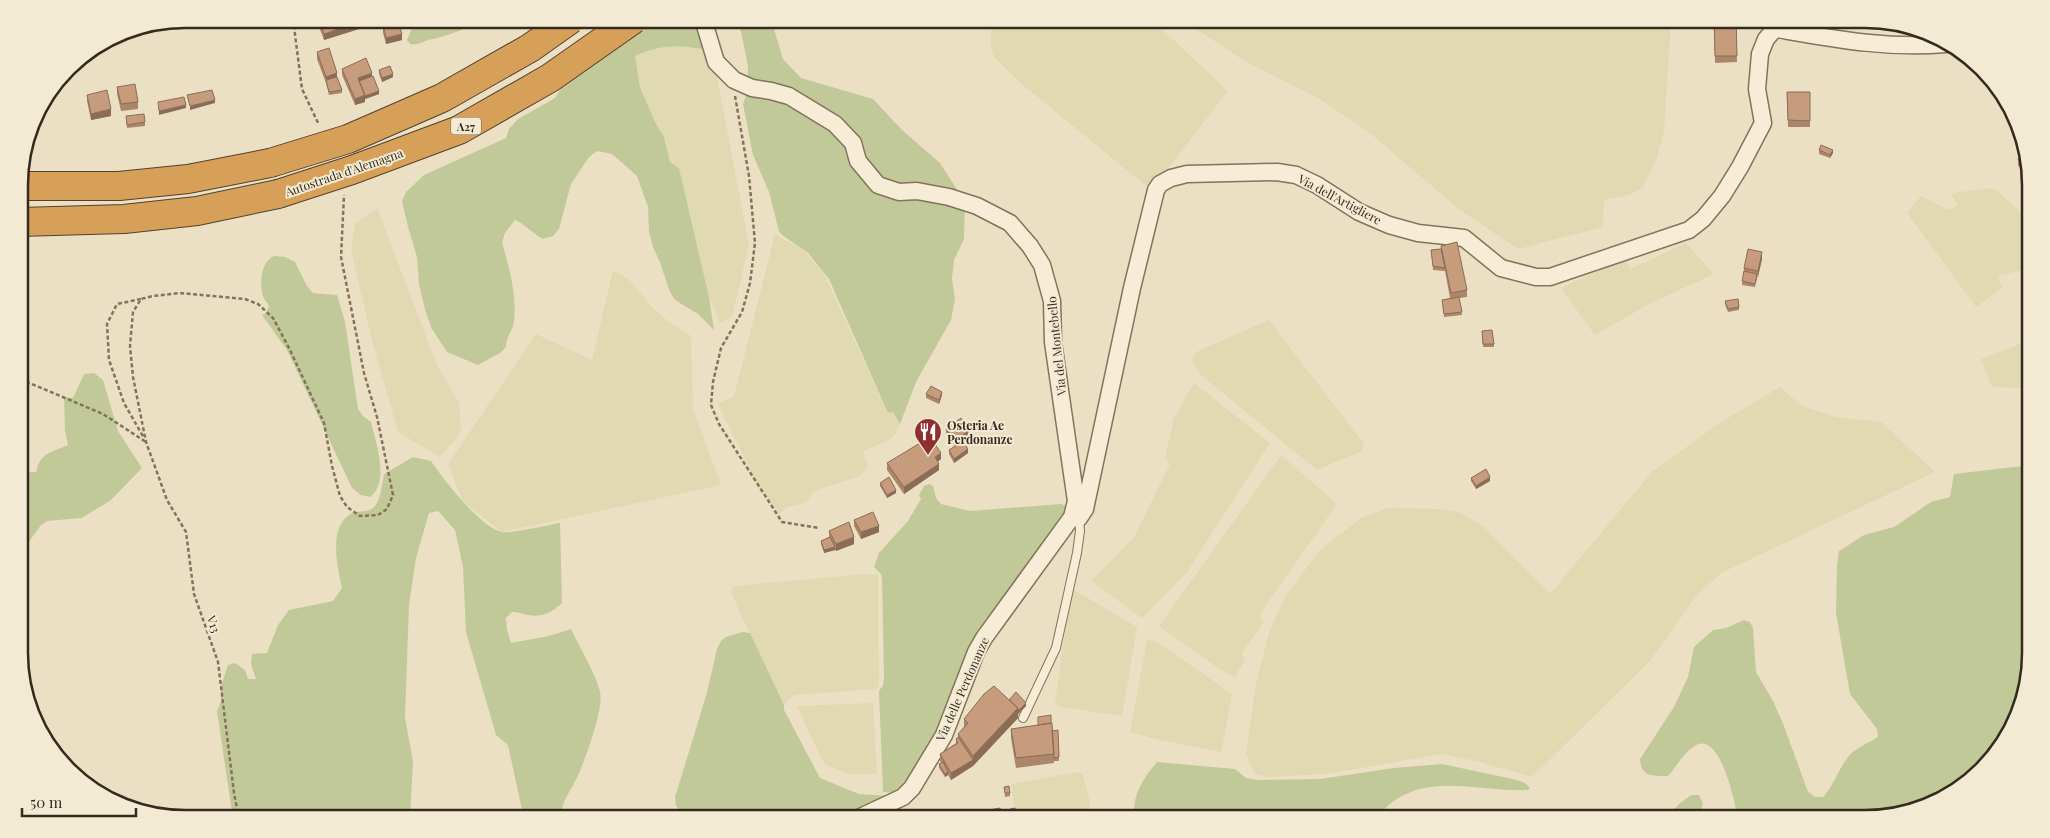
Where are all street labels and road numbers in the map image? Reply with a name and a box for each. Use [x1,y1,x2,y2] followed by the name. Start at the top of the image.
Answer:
[451,118,481,134] road number: A27
[282,144,405,200] street label: Autostrada d'Alemagna
[1295,170,1385,228] street label: Via dell'Artigliere
[1043,295,1069,397] street label: Via del Montebello
[203,612,224,635] street label: V13
[931,635,992,744] street label: Via delle Perdonanze

